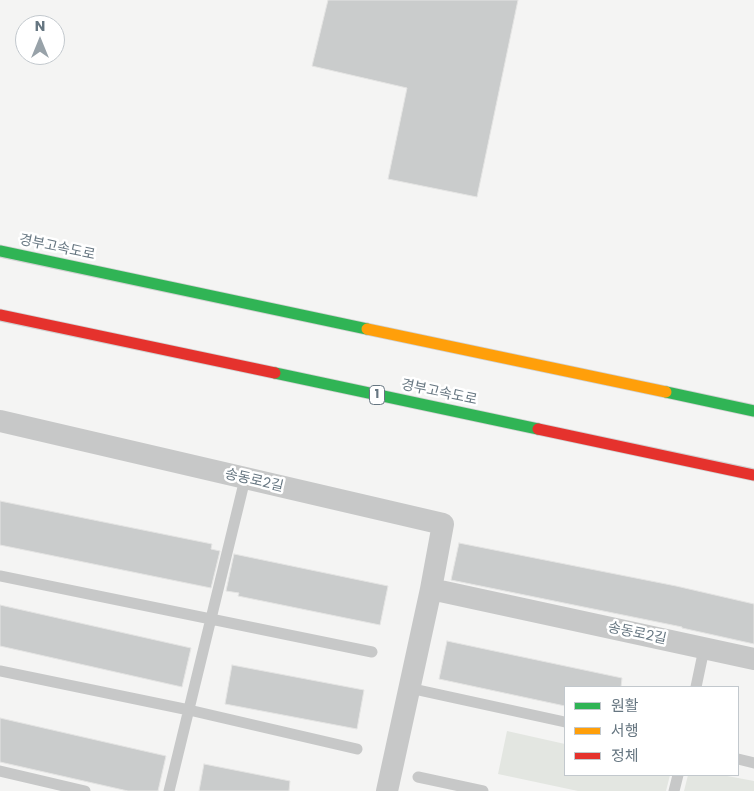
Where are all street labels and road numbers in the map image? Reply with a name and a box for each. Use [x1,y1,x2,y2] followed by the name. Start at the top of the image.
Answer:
[17,232,97,264] street label: 경부고속도로
[399,377,479,409] street label: 경부고속도로
[370,386,384,404] road number: 1
[223,466,285,496] street label: 송동로2길
[606,620,668,648] street label: 송동로2길

